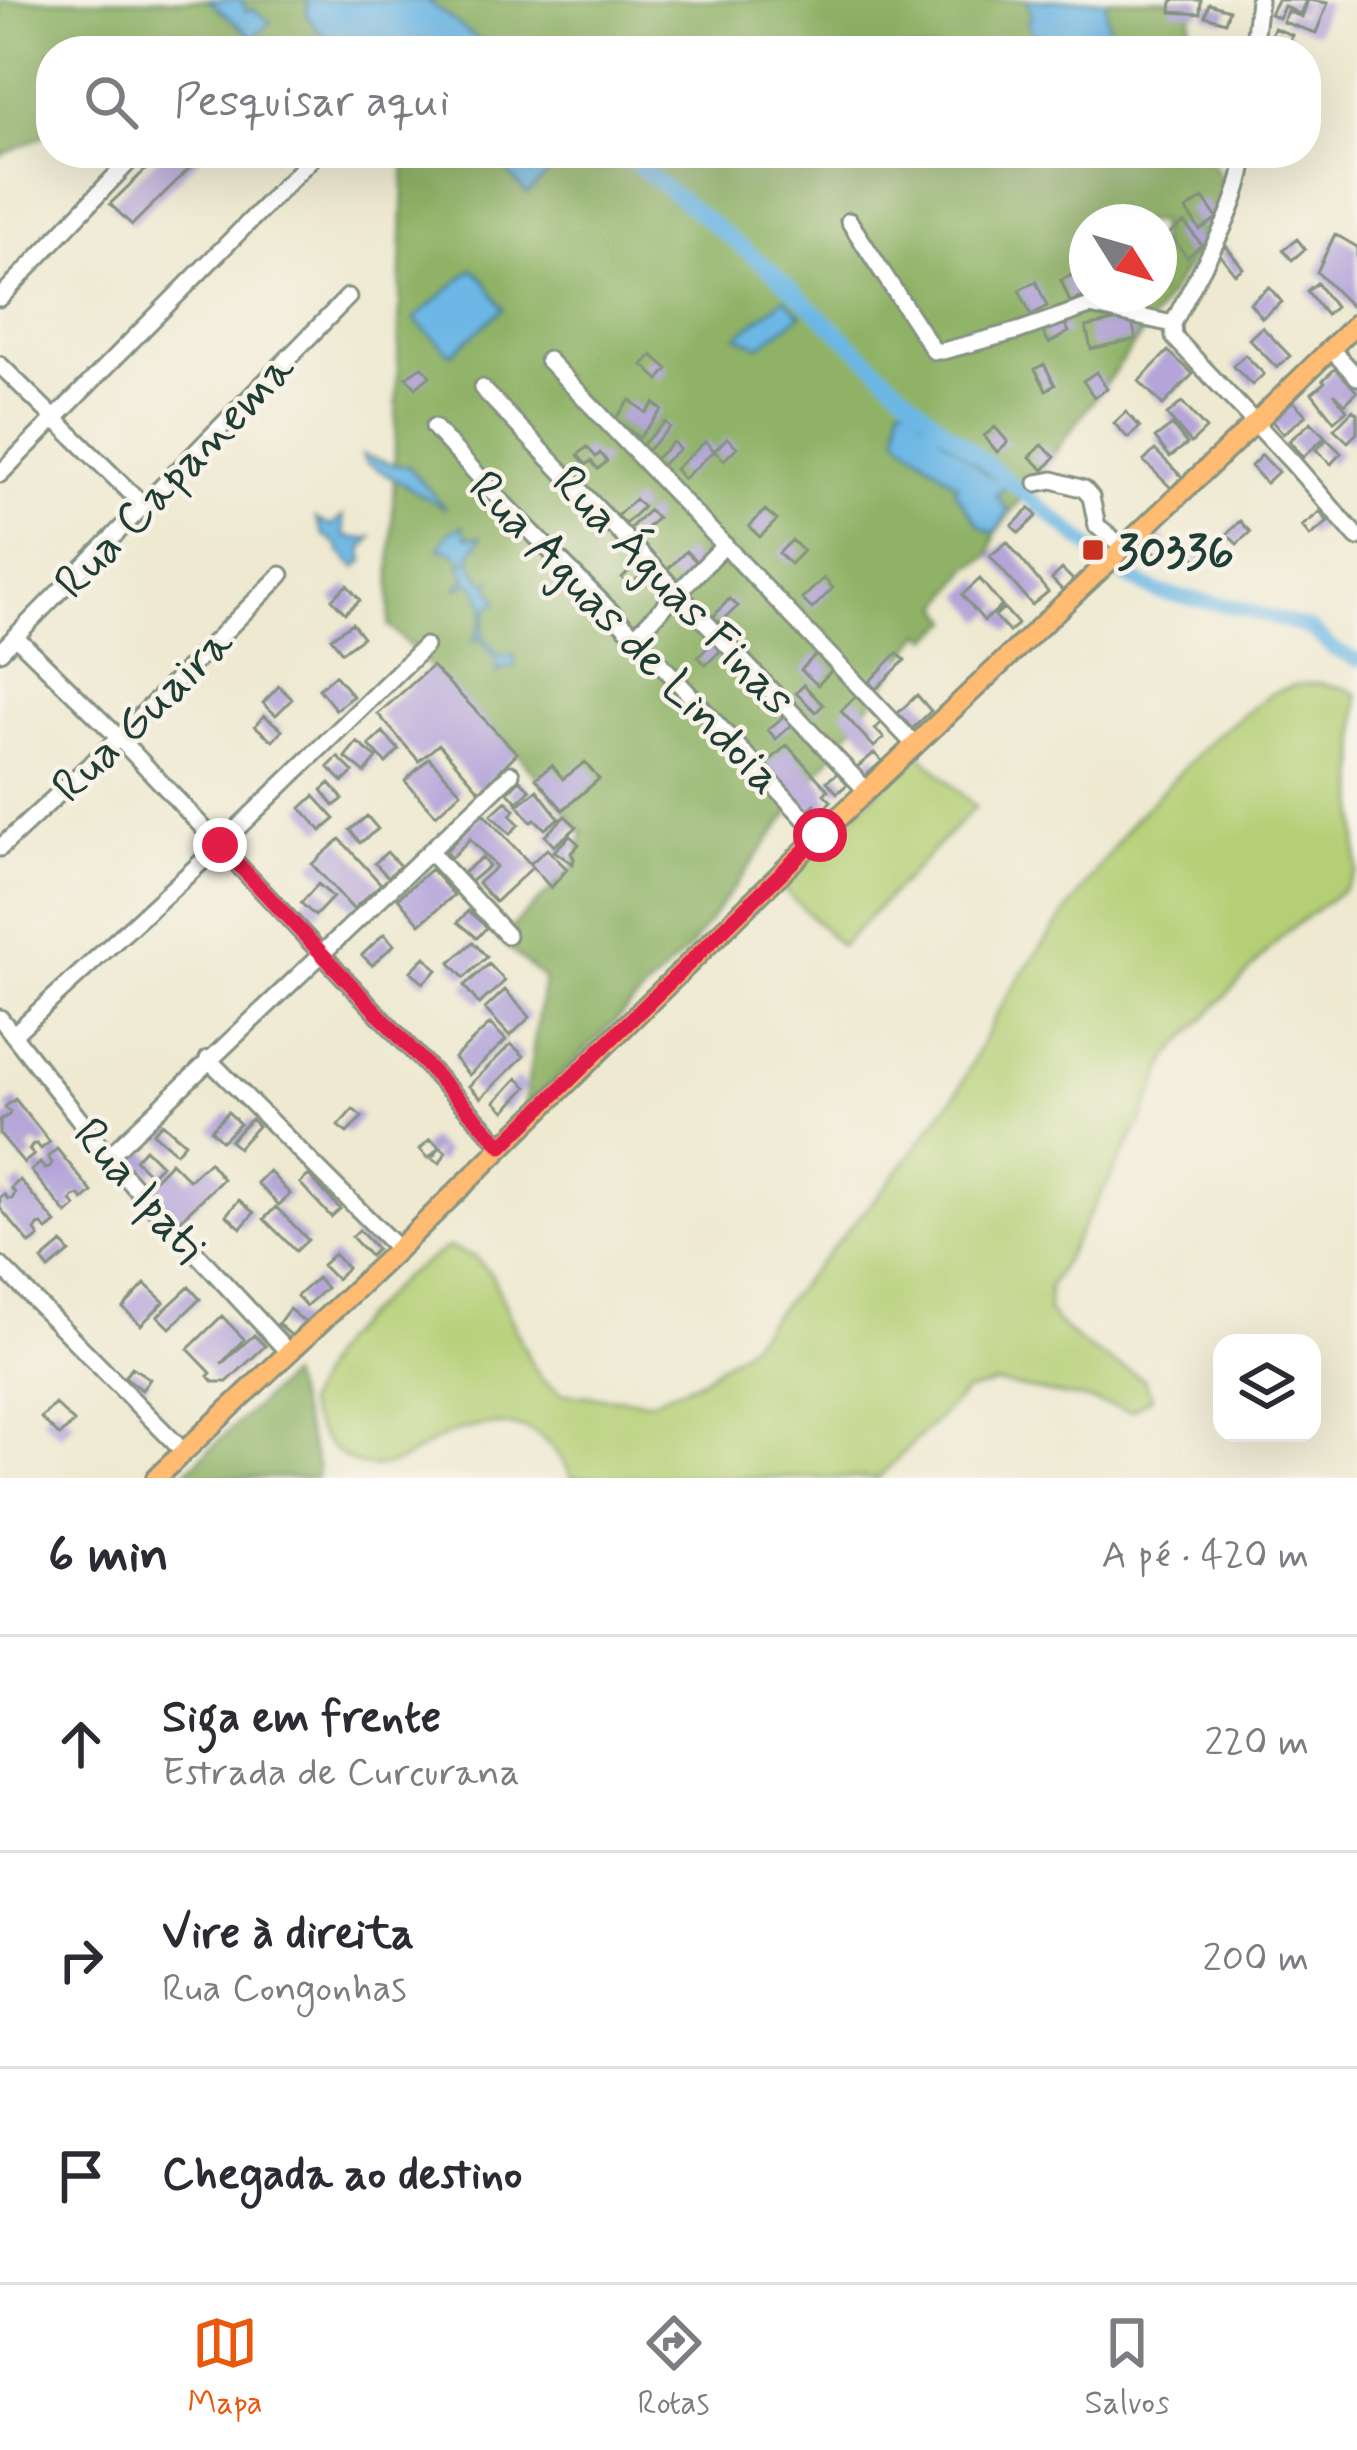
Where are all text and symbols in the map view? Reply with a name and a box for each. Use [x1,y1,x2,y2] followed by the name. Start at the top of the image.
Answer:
[36,36,1321,168] search box
[78,69,144,135] icon: search
[174,73,450,132] text: Pesquisar aqui
[1069,204,1177,312] north arrow
[41,339,310,614] street label: Rua Capanema
[537,453,808,730] street label: Rua Águas Finas
[453,458,796,809] street label: Rua Aguas de Lindoia
[1117,522,1234,585] place label: 30336
[1080,537,1106,563] marker: 30336
[39,613,248,818] street label: Rua Guaira
[793,808,847,862] route start
[193,818,247,872] route end
[58,1105,219,1277] street label: Rua Ipati
[1213,1334,1321,1442] map controls
[1213,1334,1321,1442] button: layers
[48,1523,169,1589] text: 6 min
[1102,1531,1309,1582] text: A pé · 420 m
[162,1689,441,1748] text: Siga em frente
[48,1711,114,1777] icon: ahead
[1204,1718,1309,1769] text: 220 m
[162,1748,520,1799] text: Estrada de Curcurana
[162,1905,414,1964] text: Vire à direita
[48,1927,114,1993] icon: right
[1203,1934,1309,1985] text: 200 m
[162,1964,407,2015] text: Rua Congonhas
[48,2143,114,2209] icon: arrive
[162,2146,522,2205] text: Chegada ao destino
[187,2310,263,2426] tab: Mapa
[638,2310,709,2426] tab: Rotas
[1084,2310,1169,2426] tab: Salvos

